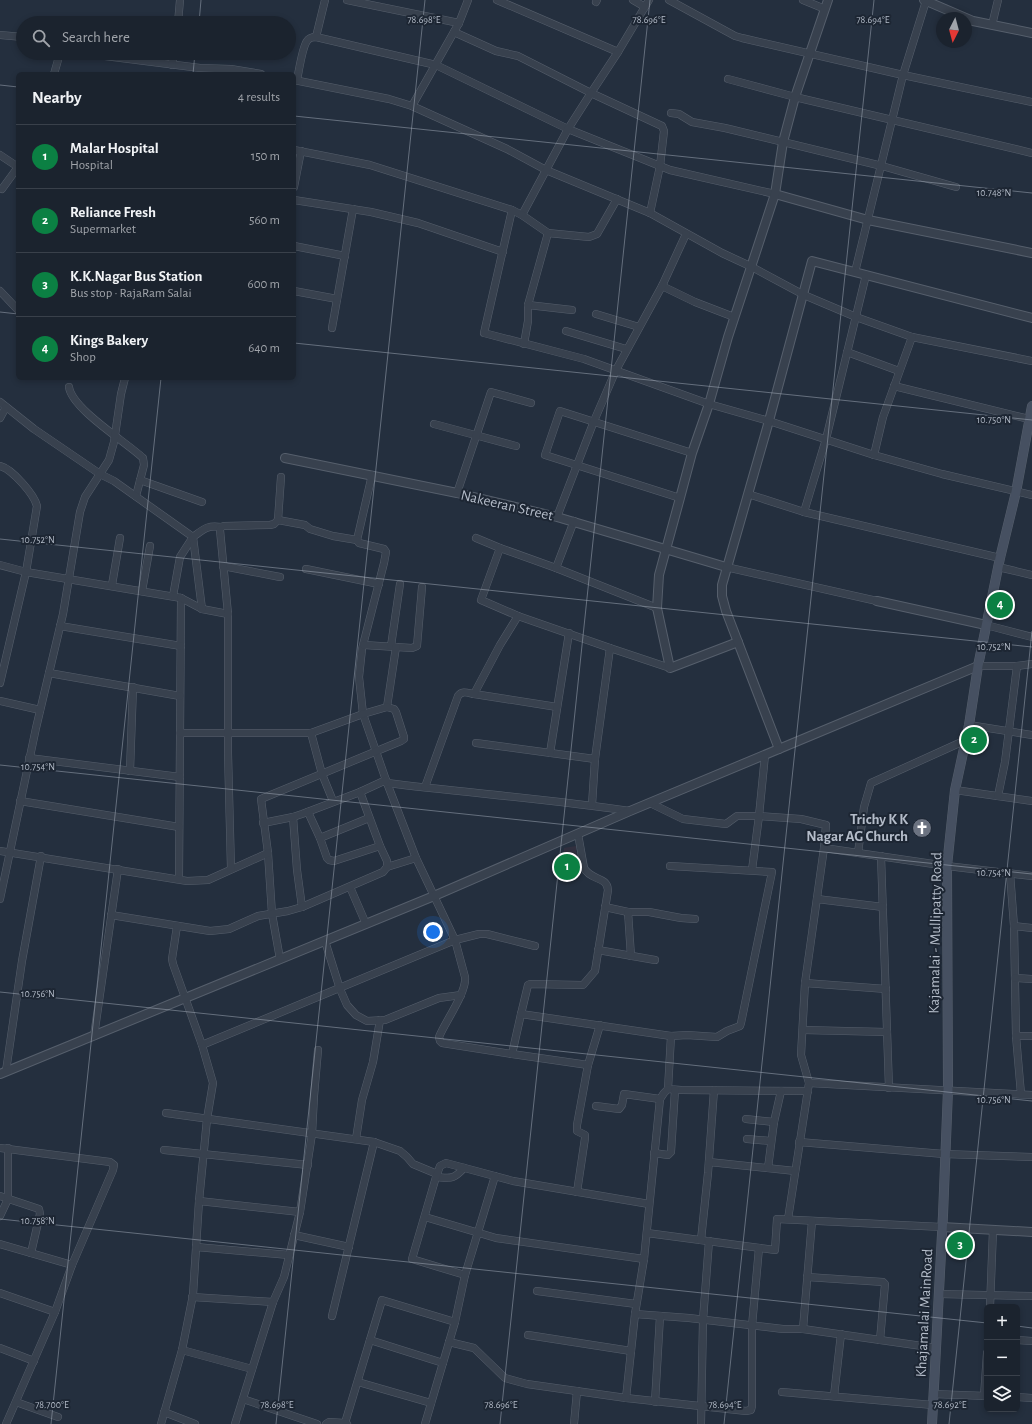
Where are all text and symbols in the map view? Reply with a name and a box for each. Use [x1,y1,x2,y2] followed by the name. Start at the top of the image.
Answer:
[936,12,972,48] north arrow
[407,15,441,25] text: 78.698°E
[632,15,666,25] text: 78.696°E
[856,15,890,25] text: 78.694°E
[16,16,296,60] search box
[30,27,52,49] icon: search
[62,30,130,45] text: Search here
[32,89,82,106] text: Nearby
[238,91,280,104] text: 4 results
[70,141,159,156] text: Malar Hospital
[43,150,47,163] text: 1
[251,150,280,163] text: 150 m
[70,159,113,172] text: Hospital
[977,188,1011,198] text: 10.748°N
[70,205,156,220] text: Reliance Fresh
[42,214,48,227] text: 2
[249,214,280,227] text: 560 m
[70,223,136,236] text: Supermarket
[70,269,202,284] text: K.K.Nagar Bus Station
[42,278,48,291] text: 3
[248,278,280,291] text: 600 m
[70,287,192,300] text: Bus stop · RajaRam Salai
[70,333,148,348] text: Kings Bakery
[42,342,48,355] text: 4
[248,342,280,355] text: 640 m
[70,351,96,364] text: Shop
[977,415,1011,425] text: 10.750°N
[459,488,555,523] street label: Nakeeran Street
[21,535,55,545] text: 10.752°N
[987,590,1013,620] pin: 4
[977,642,1011,652] text: 10.752°N
[961,725,987,755] pin: 2
[21,762,55,772] text: 10.754°N
[806,812,908,844] place label: Trichy K K Nagar AG Church
[911,817,933,839] church icon: Trichy K K Nagar AG Church
[554,852,580,882] pin: 1
[927,852,944,1014] street label: Kajamalai - Mullipatty Road
[977,868,1011,878] text: 10.754°N
[423,922,443,942] your location
[21,989,55,999] text: 10.756°N
[977,1095,1011,1105] text: 10.756°N
[21,1216,55,1226] text: 10.758°N
[947,1230,973,1260] pin: 3
[914,1248,935,1378] street label: Khajamalai MainRoad
[984,1304,1020,1412] map controls
[984,1304,1020,1340] button: +
[984,1340,1020,1376] button: −
[984,1376,1020,1412] button: layers
[35,1400,69,1410] text: 78.700°E
[260,1400,294,1410] text: 78.698°E
[484,1400,518,1410] text: 78.696°E
[708,1400,742,1410] text: 78.694°E
[934,1400,967,1410] text: 78.692°E

